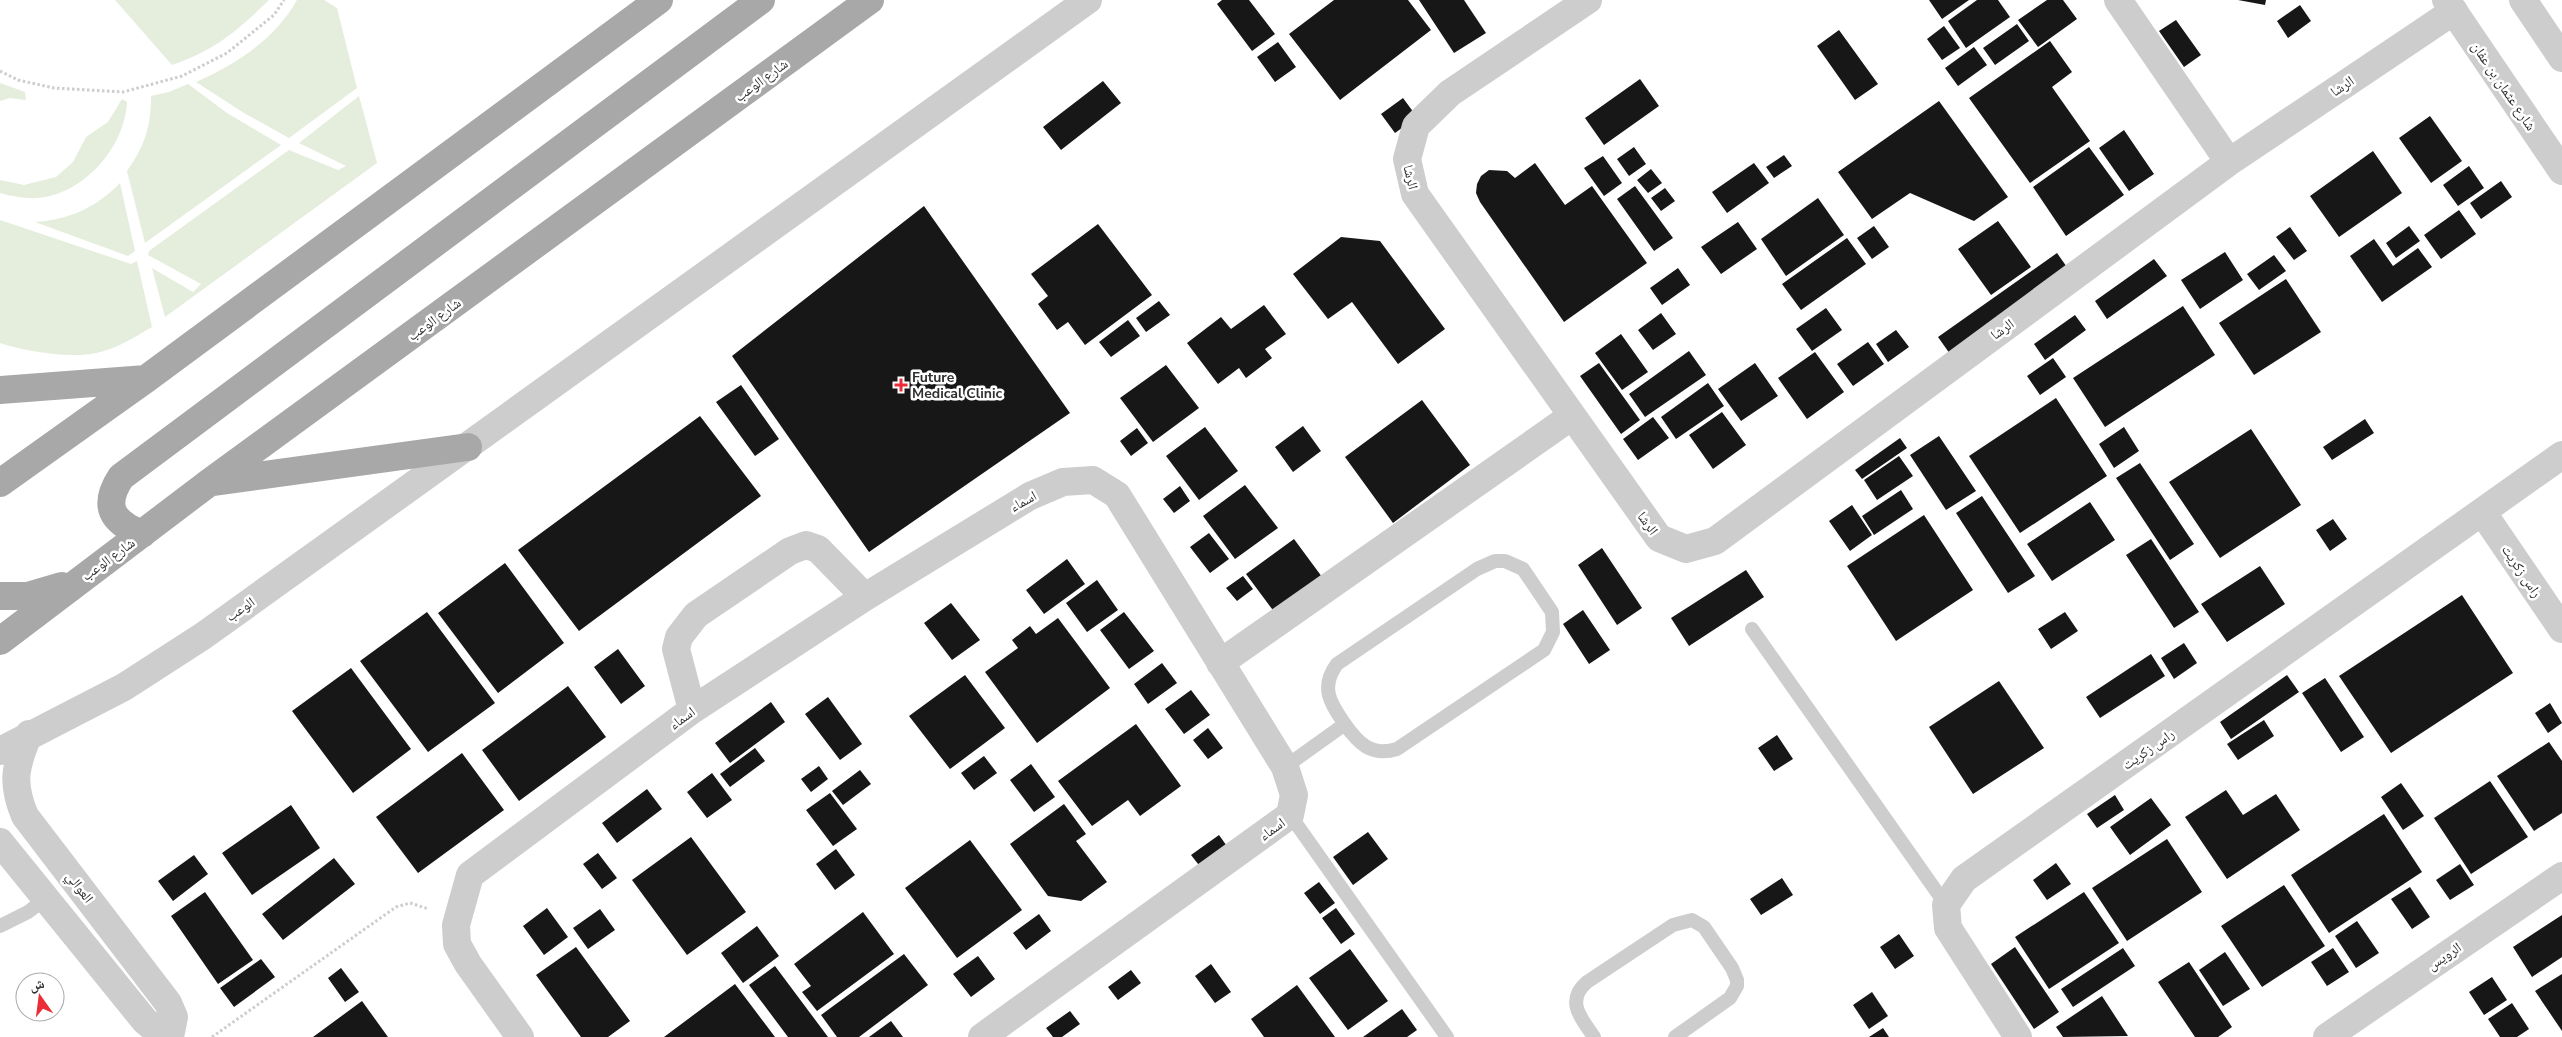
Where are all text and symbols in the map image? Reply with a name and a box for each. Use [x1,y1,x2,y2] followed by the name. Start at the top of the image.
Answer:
[2467,38,2540,134] street label: شارع عثمان بن عفان
[731,55,792,106] street label: شارع الوعب
[2327,72,2358,101] street label: الرشا
[1398,163,1423,191] street label: الرشا
[404,294,465,345] street label: شارع الوعب
[1987,314,2018,344] street label: الرشا
[912,368,1002,403] place label: Future Medical Clinic
[894,378,908,392] marker: Future Medical Clinic
[1006,486,1040,517] street label: اسماء
[1633,508,1663,539] street label: الرشا
[78,534,139,585] street label: شارع الوعب
[2497,541,2546,601] street label: راس زكريت
[222,593,259,626] street label: الوعب
[665,702,699,734] street label: اسماء
[2118,725,2178,774] street label: راس زكريت
[1255,813,1289,845] street label: اسماء
[60,868,98,908] street label: العوالي
[2423,938,2465,975] street label: الرويس
[15,972,65,1022] north arrow
[27,974,47,996] text: ش

